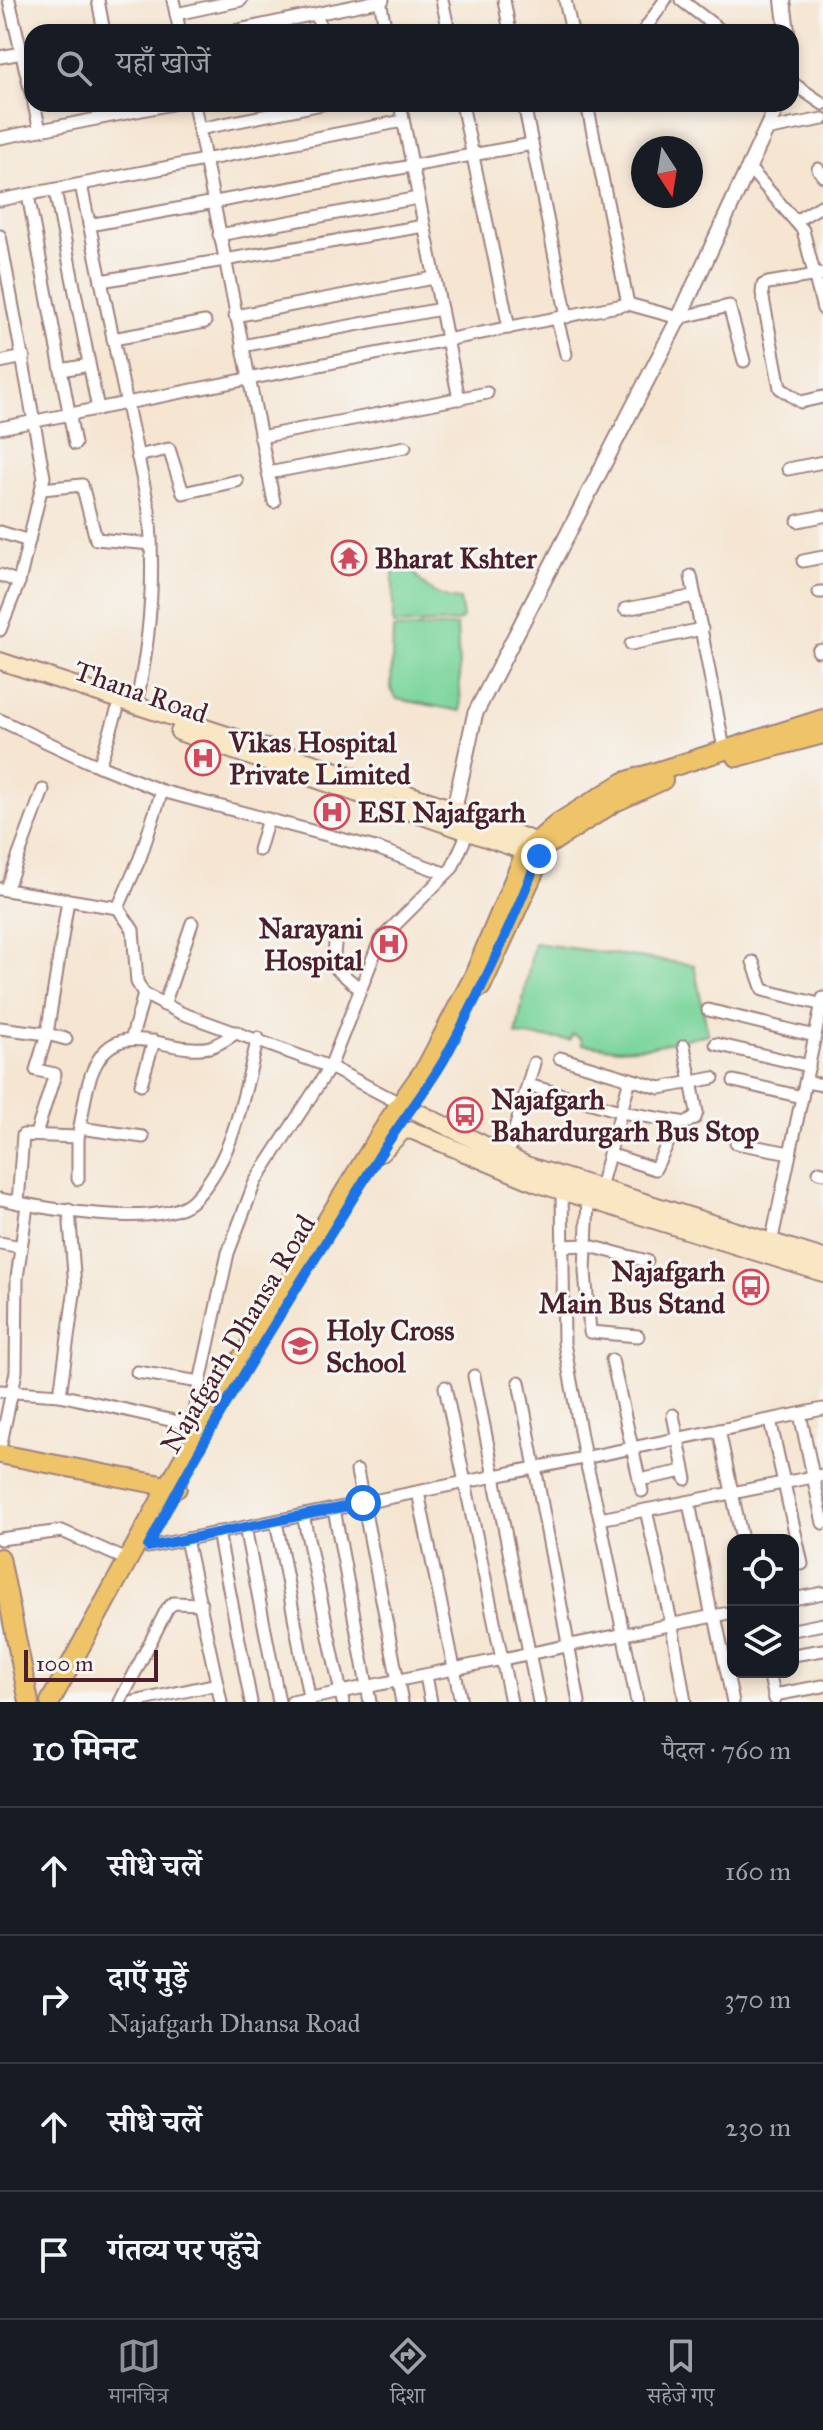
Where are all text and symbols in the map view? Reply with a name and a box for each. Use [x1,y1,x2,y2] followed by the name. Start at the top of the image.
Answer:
[24,24,799,112] search box
[116,45,210,81] text: यहाँ खोजें
[52,46,96,90] icon: search
[631,136,703,208] north arrow
[330,539,368,577] temple icon: Bharat Kshter
[375,541,537,576] place label: Bharat Kshter
[69,653,213,731] street label: Thana Road
[228,725,412,792] place label: Vikas Hospital Private Limited
[184,739,222,777] hospital icon: Vikas Hospital Private Limited
[313,793,351,831] hospital icon: ESI Najafgarh
[358,795,526,830] place label: ESI Najafgarh
[521,838,557,874] route end
[258,911,363,978] place label: Narayani Hospital
[370,925,408,963] hospital icon: Narayani Hospital
[491,1082,759,1149] place label: Najafgarh Bahardurgarh Bus Stop
[446,1096,484,1134] bus stop icon: Najafgarh Bahardurgarh Bus Stop
[153,1208,323,1460] street label: Najafgarh Dhansa Road
[539,1254,726,1321] place label: Najafgarh Main Bus Stand
[732,1268,770,1306] bus stop icon: Najafgarh Main Bus Stand
[326,1313,455,1380] place label: Holy Cross School
[281,1327,319,1365] school or university icon: Holy Cross School
[345,1485,381,1521] route start
[727,1534,799,1678] map controls
[727,1534,799,1606] button: locate
[727,1606,799,1678] button: layers
[24,1646,158,1682] scale bar
[36,1650,93,1677] text: 100 m
[32,1728,137,1769] text: 10 मिनट
[662,1734,791,1766] text: पैदल · 760 m
[108,1848,201,1884] text: सीधे चलें
[32,1849,76,1893] icon: ahead
[725,1855,791,1887] text: 160 m
[108,1960,188,1996] text: दाएँ मुड़ें
[32,1977,76,2021] icon: right
[724,1983,791,2015] text: 370 m
[108,2007,361,2039] text: Najafgarh Dhansa Road
[108,2104,201,2140] text: सीधे चलें
[32,2105,76,2149] icon: ahead
[725,2111,791,2143] text: 230 m
[108,2232,260,2268] text: गंतव्य पर पहुँचे
[32,2233,76,2277] icon: arrive
[109,2334,168,2417] tab: मानचित्र
[386,2334,430,2417] tab: दिशा
[647,2334,714,2417] tab: सहेजे गए

